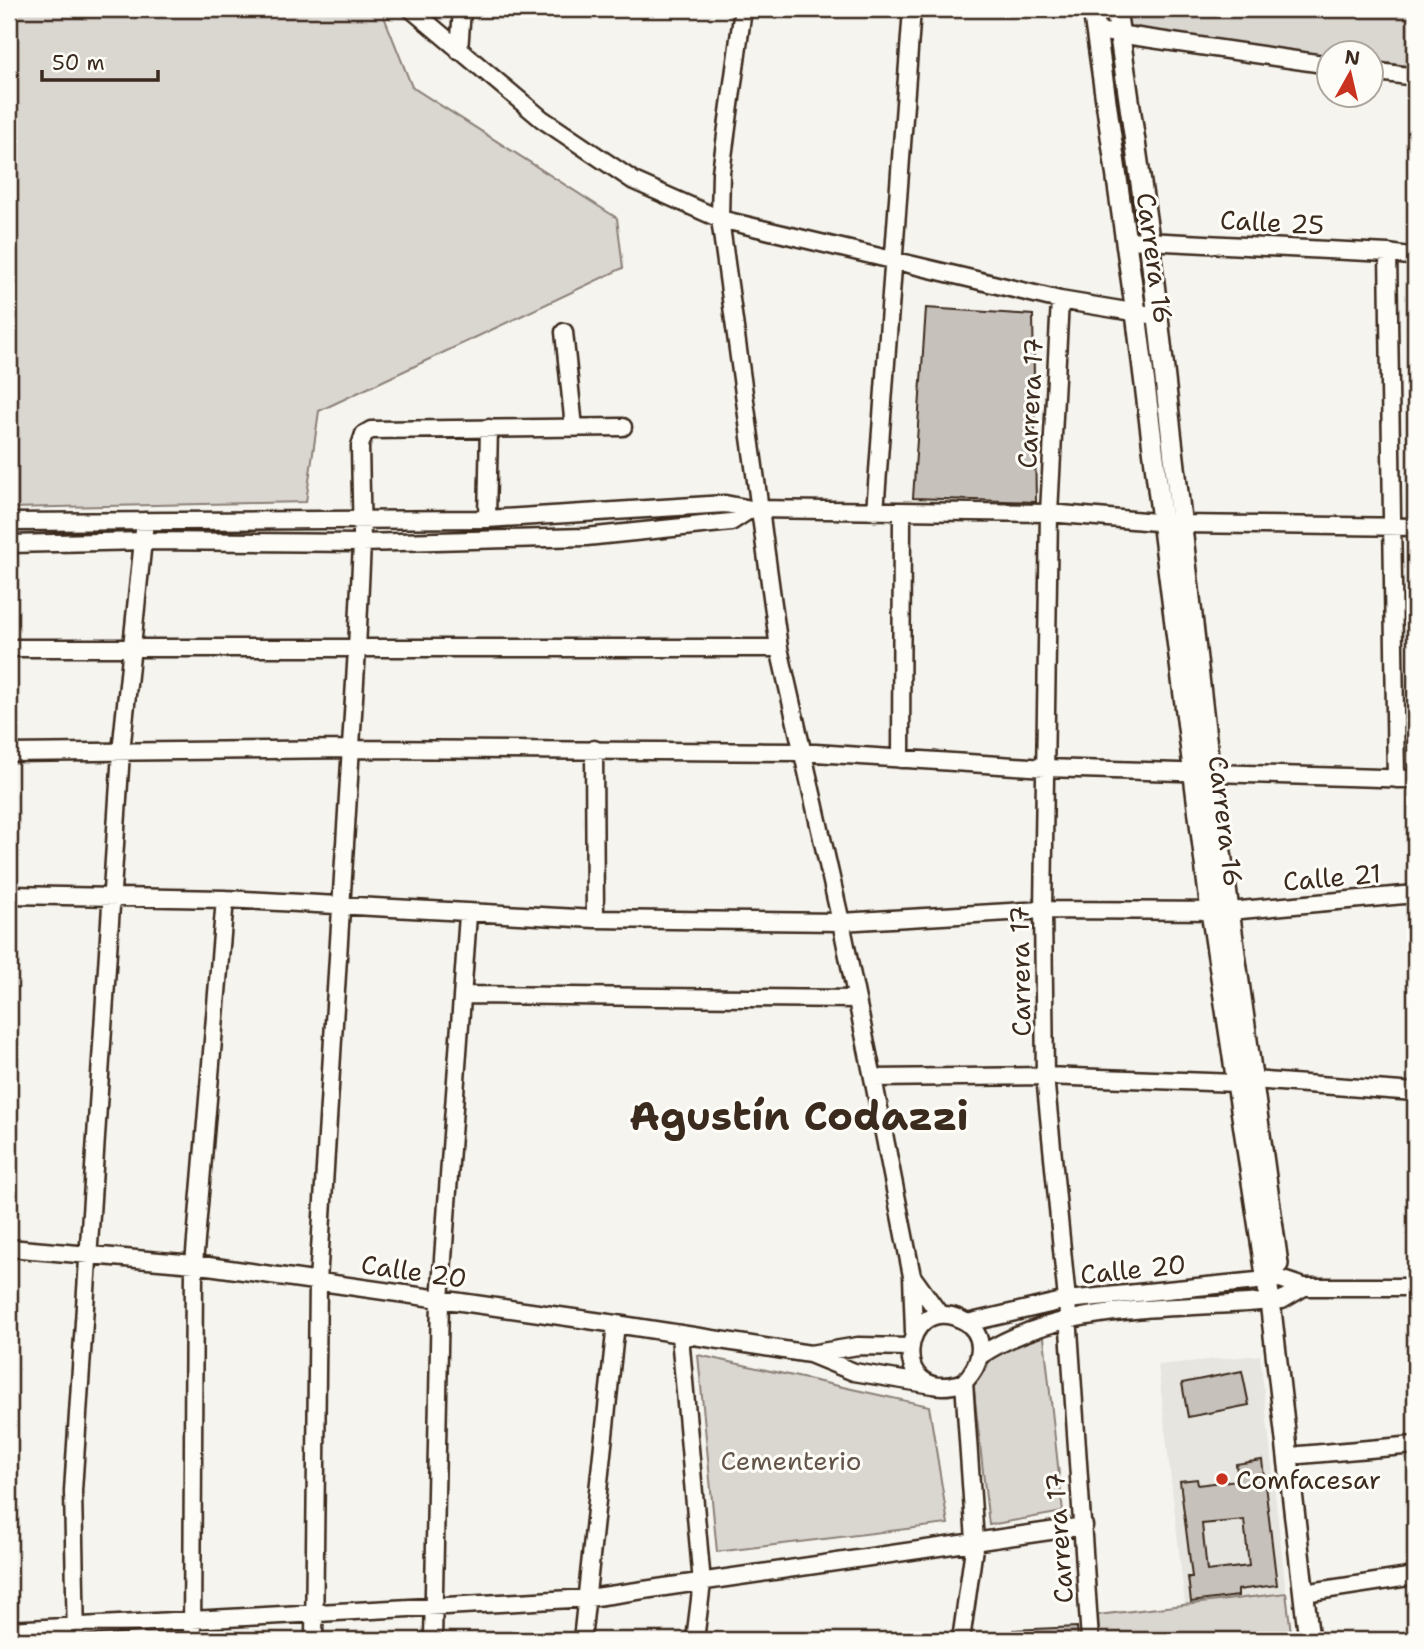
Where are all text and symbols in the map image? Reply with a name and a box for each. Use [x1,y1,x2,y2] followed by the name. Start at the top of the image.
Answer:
[42,38,158,82] scale bar
[1316,38,1386,108] north arrow
[1343,44,1361,71] text: N
[52,49,105,77] text: 50 m
[1129,190,1181,326] street label: Carrera 16
[1219,202,1325,242] street label: Calle 25
[1009,337,1051,469] street label: Carrera 17
[1201,753,1251,889] street label: Carrera 16
[1281,855,1383,899] street label: Calle 21
[1001,905,1039,1037] street label: Carrera 17
[629,1089,969,1143] district label: Agustín Codazzi
[359,1246,469,1296] street label: Calle 20
[1078,1246,1188,1292] street label: Calle 20
[720,1443,862,1478] park label: Cementerio
[1236,1462,1381,1497] place label: Comfacesar
[1037,1471,1081,1605] street label: Carrera 17
[1214,1471,1230,1487] marker: Comfacesar

